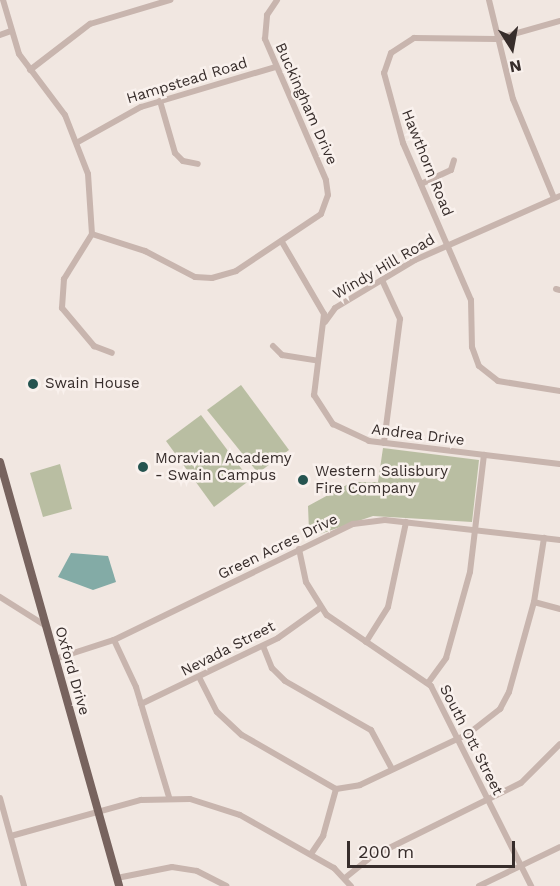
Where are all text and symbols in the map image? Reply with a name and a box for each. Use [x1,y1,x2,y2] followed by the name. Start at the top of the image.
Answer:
[482,18,542,78] north arrow
[271,40,341,168] street label: Buckingham Drive
[124,54,250,108] street label: Hampstead Road
[508,56,523,77] text: N
[397,107,457,219] street label: Hawthorn Road
[329,230,439,304] street label: Windy Hill Road
[45,375,140,393] place label: Swain House
[26,377,40,391] marker: Swain House
[370,420,466,450] street label: Andrea Drive
[155,449,292,484] place label: Moravian Academy - Swain Campus
[136,460,150,474] marker: Moravian Academy - Swain Campus
[315,462,448,497] place label: Western Salisbury Fire Company
[296,473,310,487] marker: Western Salisbury Fire Company
[215,510,341,584] street label: Green Acres Drive
[178,617,278,681] street label: Nevada Street
[51,625,93,717] street label: Oxford Drive
[435,682,507,798] street label: South Ott Street
[350,829,518,867] scale bar
[358,841,414,862] text: 200 m

